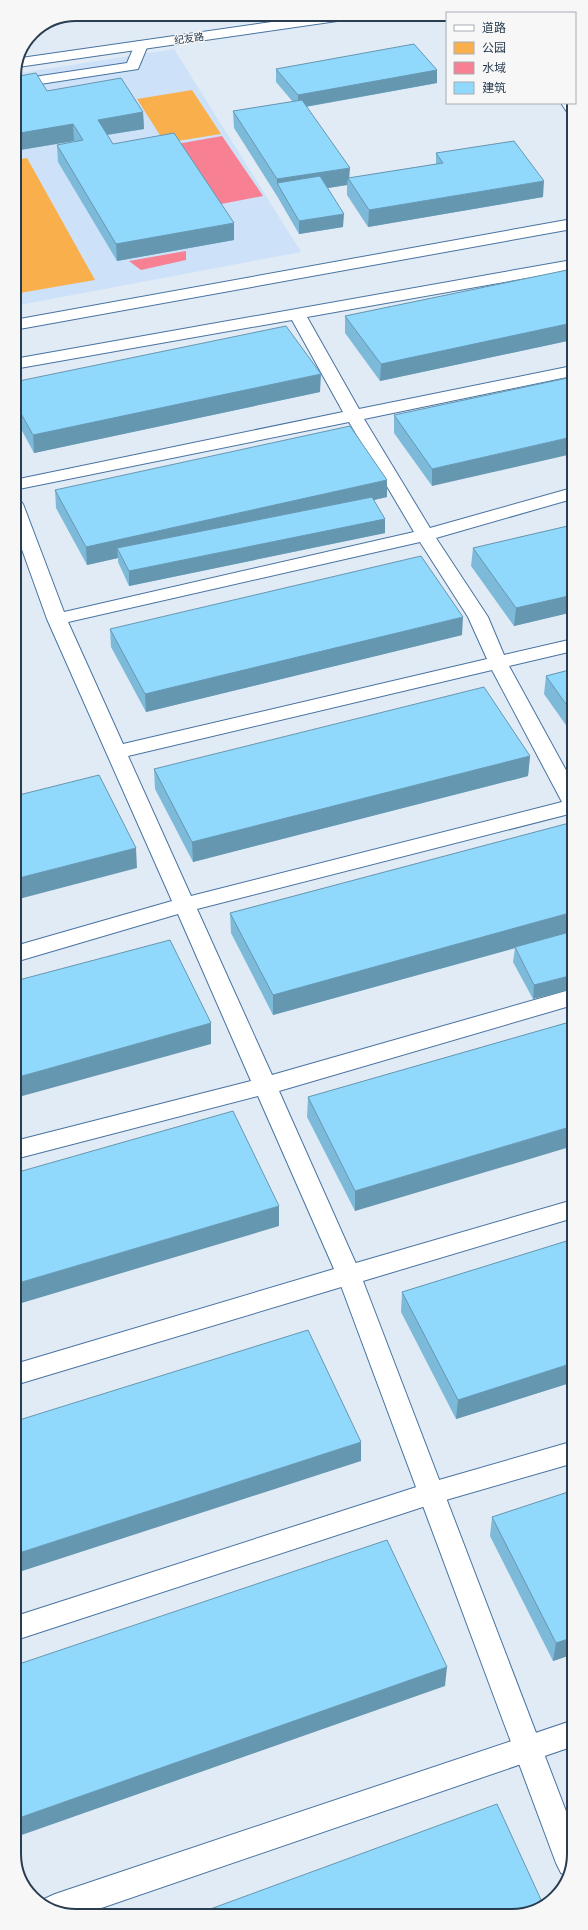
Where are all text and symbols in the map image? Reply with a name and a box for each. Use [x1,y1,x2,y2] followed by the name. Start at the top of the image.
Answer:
[446,12,576,104] legend
[482,20,506,35] text: 道路
[173,30,205,46] street label: 纪友路
[482,40,506,55] text: 公园
[482,60,506,75] text: 水域
[482,80,506,95] text: 建筑

